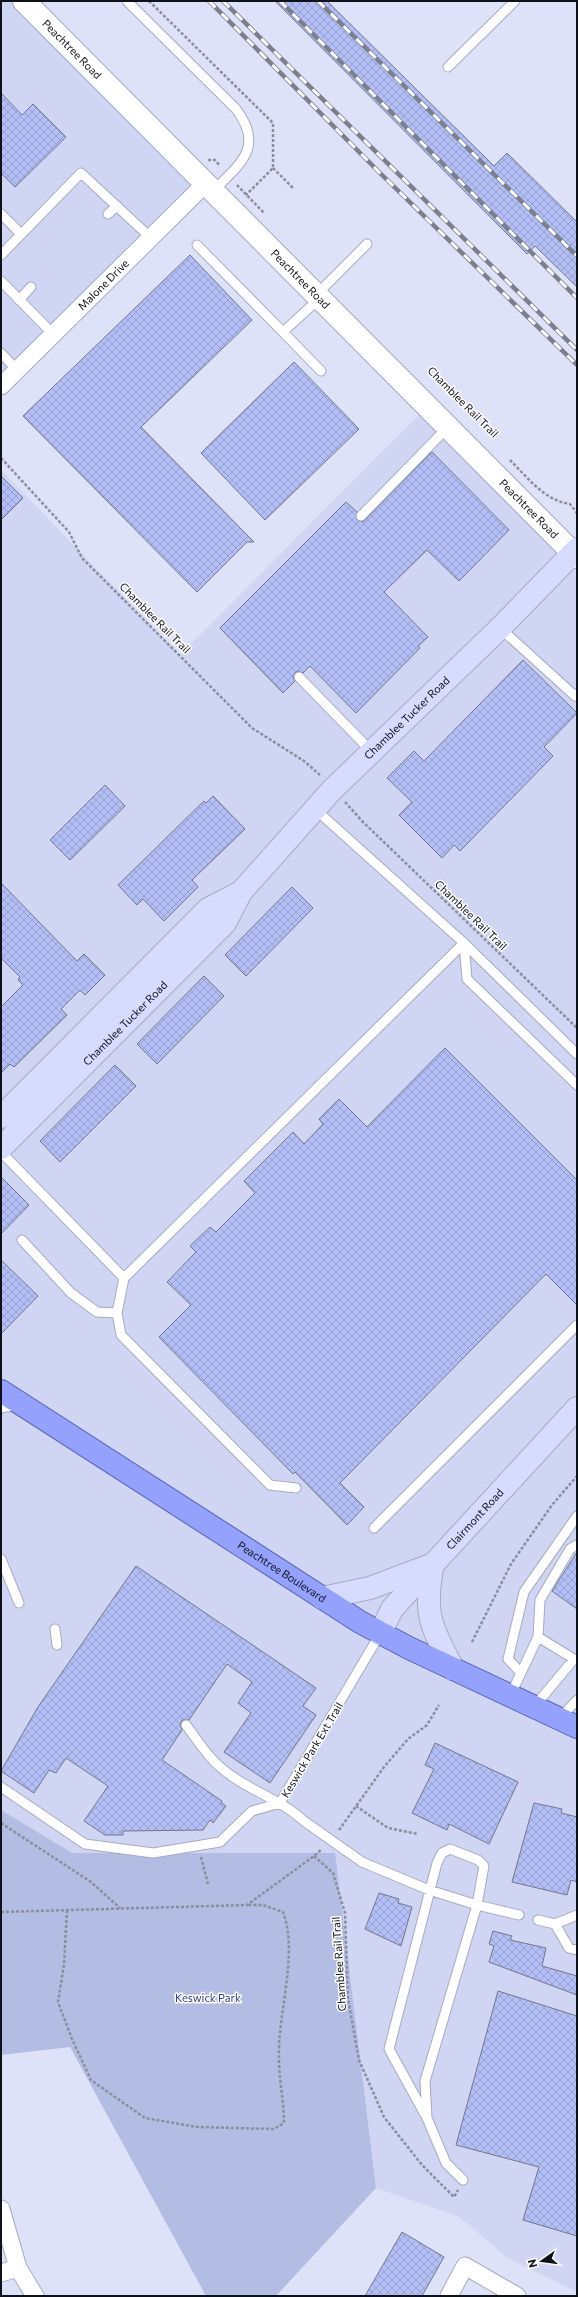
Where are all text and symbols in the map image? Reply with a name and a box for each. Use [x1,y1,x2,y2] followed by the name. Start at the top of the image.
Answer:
[40,17,105,81] street label: Peachtree Road
[269,246,333,311] street label: Peachtree Road
[75,256,131,312] street label: Malone Drive
[425,364,501,440] street label: Chamblee Rail Trail
[497,476,561,541] street label: Peachtree Road
[117,580,193,656] street label: Chamblee Rail Trail
[361,673,452,762] street label: Chamblee Tucker Road
[433,877,510,952] street label: Chamblee Rail Trail
[80,978,170,1068] street label: Chamblee Tucker Road
[443,1486,506,1552] street label: Clairmont Road
[235,1538,329,1605] street label: Peachtree Boulevard
[278,1700,345,1800] street label: Keswick Park Ext Trail
[329,1916,348,2012] street label: Chamblee Rail Trail
[175,1991,241,2004] park label: Keswick Park
[522,2241,562,2281] north arrow
[525,2258,539,2269] text: N

